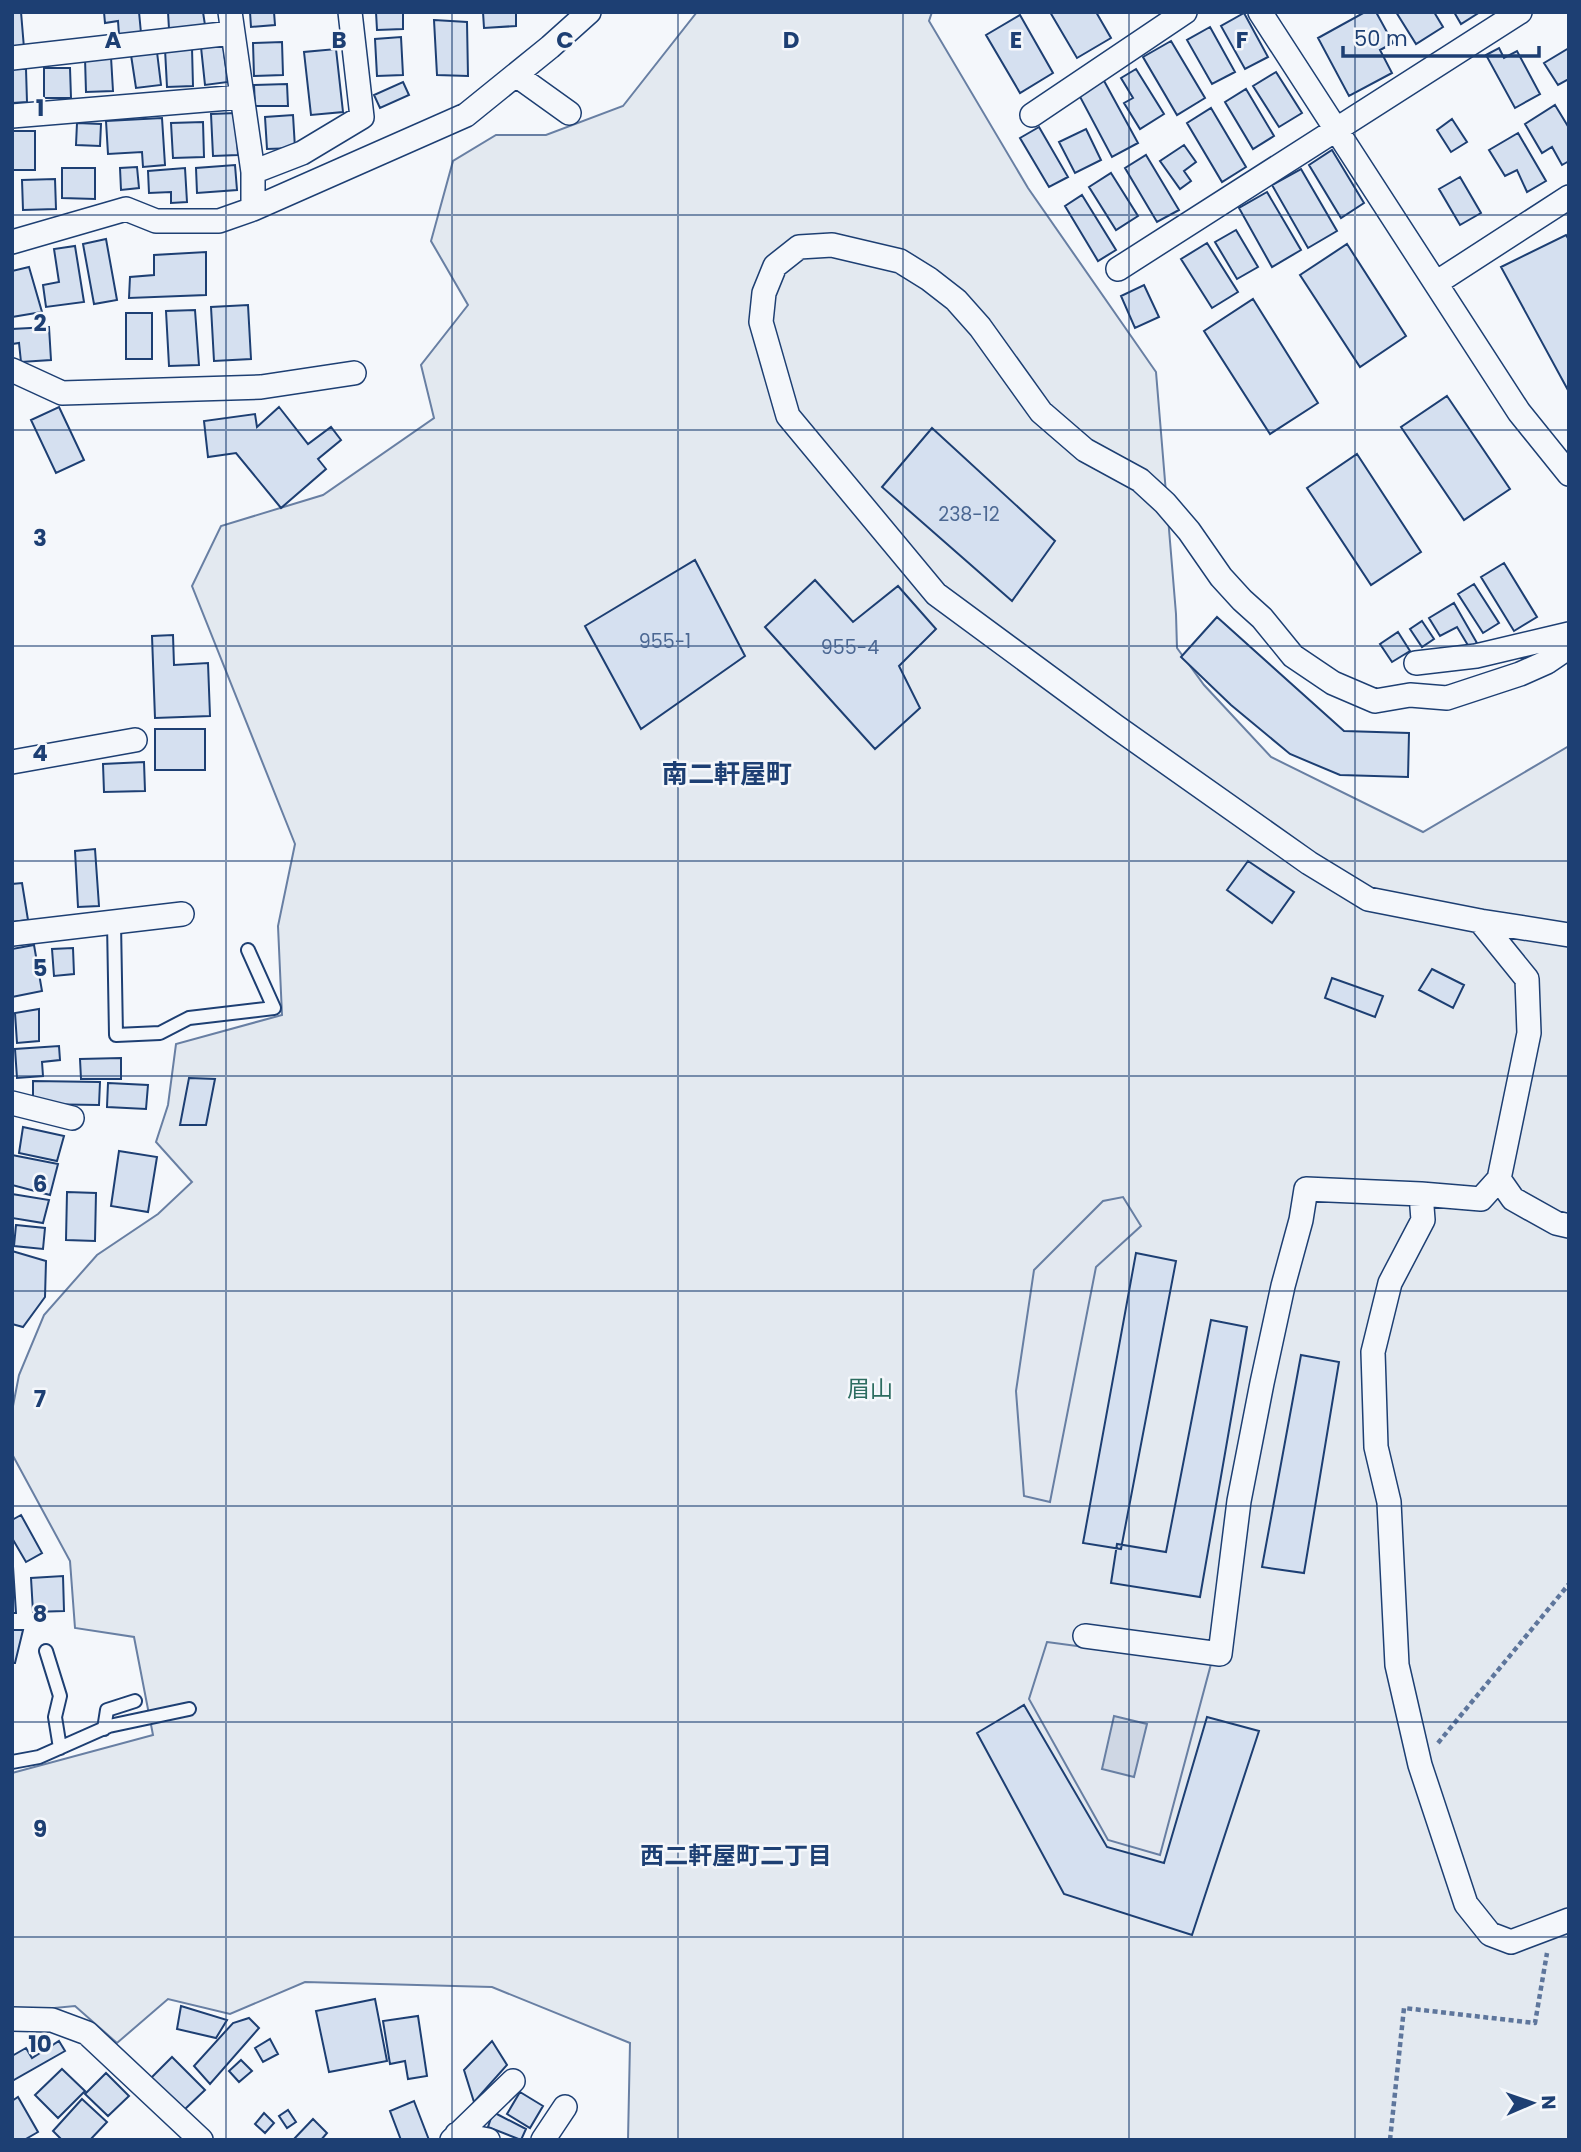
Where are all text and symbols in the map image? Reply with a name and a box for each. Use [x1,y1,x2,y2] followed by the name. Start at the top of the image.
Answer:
[1343,14,1539,58] scale bar
[105,24,122,56] text: A
[331,24,347,56] text: B
[556,24,574,56] text: C
[783,24,799,56] text: D
[1010,24,1022,56] text: E
[1236,24,1248,56] text: F
[1354,24,1408,53] text: 50 m
[36,92,44,124] text: 1
[33,307,47,339] text: 2
[938,501,1000,528] house number: 238-12
[33,522,47,554] text: 3
[639,628,691,655] house number: 955-1
[821,634,879,661] house number: 955-4
[32,737,48,769] text: 4
[662,756,792,792] district label: 南二軒屋町
[33,952,47,984] text: 5
[33,1168,47,1200] text: 6
[847,1373,893,1405] park label: 眉山
[34,1383,46,1415] text: 7
[33,1598,47,1630] text: 8
[33,1813,47,1845] text: 9
[640,1839,832,1872] district label: 西二軒屋町二丁目
[28,2028,52,2060] text: 10
[1497,2068,1567,2138] north arrow
[1535,2095,1562,2110] text: N

